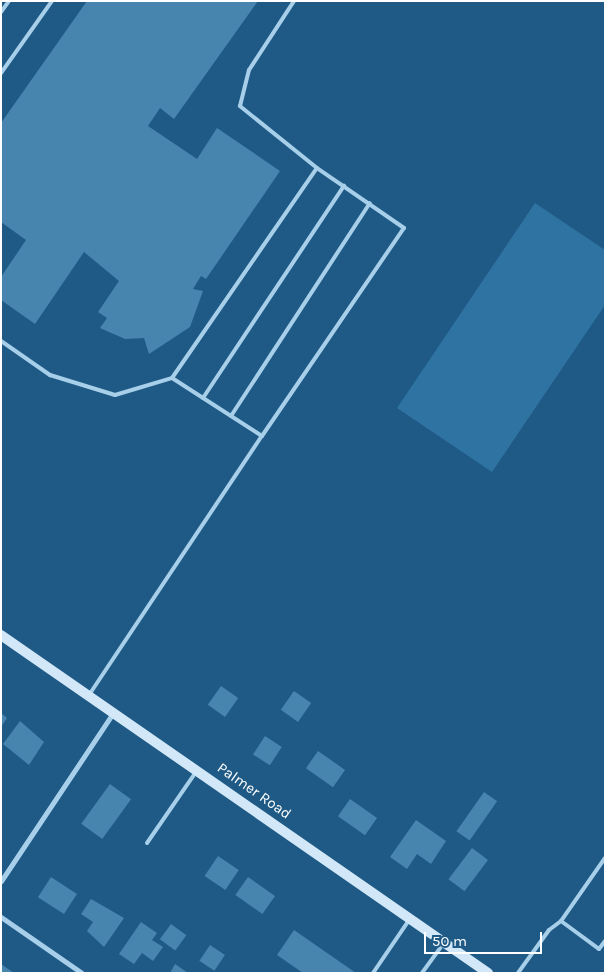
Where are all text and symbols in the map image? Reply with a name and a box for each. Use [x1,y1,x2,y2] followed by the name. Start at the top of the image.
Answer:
[214,759,294,823] street label: Palmer Road
[426,922,544,954] scale bar
[432,932,467,950] text: 50 m

